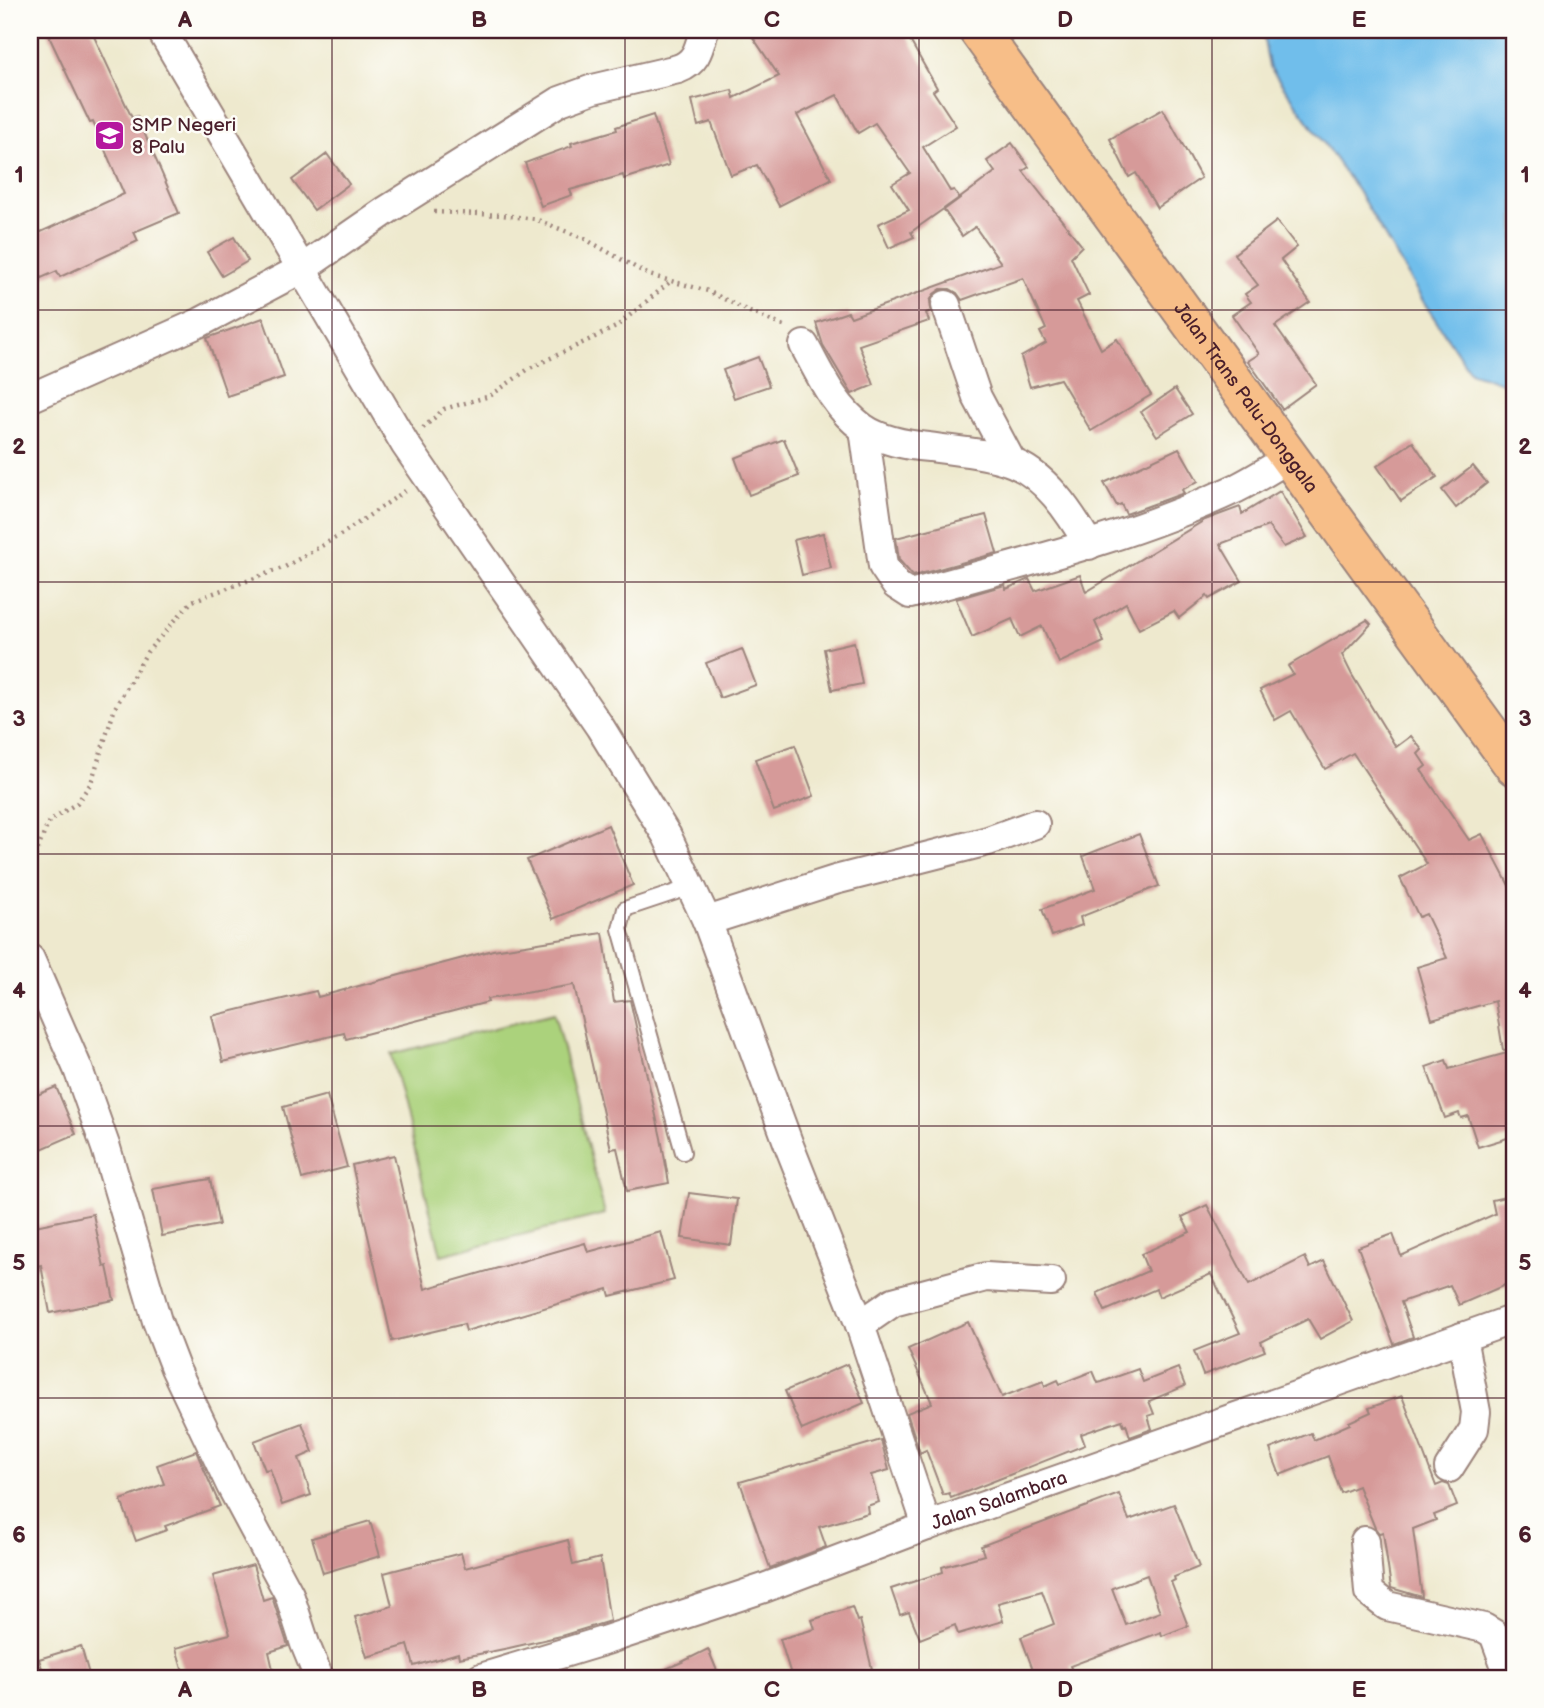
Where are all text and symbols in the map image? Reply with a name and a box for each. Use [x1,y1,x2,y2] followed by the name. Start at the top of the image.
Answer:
[177,6,193,34] text: A
[471,6,487,34] text: B
[764,6,780,34] text: C
[1057,6,1073,34] text: D
[1352,6,1367,34] text: E
[132,114,236,159] place label: SMP Negeri 8 Palu
[92,119,126,153] school or university icon: SMP Negeri 8 Palu
[14,161,24,189] text: 1
[1520,161,1530,189] text: 1
[1169,298,1323,498] street label: Jalan Trans Palu-Donggala
[12,433,26,461] text: 2
[1518,433,1532,461] text: 2
[12,705,26,733] text: 3
[1518,705,1532,733] text: 3
[12,977,26,1005] text: 4
[1518,977,1532,1005] text: 4
[12,1249,26,1277] text: 5
[1518,1249,1532,1277] text: 5
[928,1466,1070,1535] street label: Jalan Salambara
[12,1521,26,1549] text: 6
[1518,1521,1532,1549] text: 6
[177,1676,193,1704] text: A
[471,1676,487,1704] text: B
[764,1676,780,1704] text: C
[1057,1676,1073,1704] text: D
[1352,1676,1367,1704] text: E

